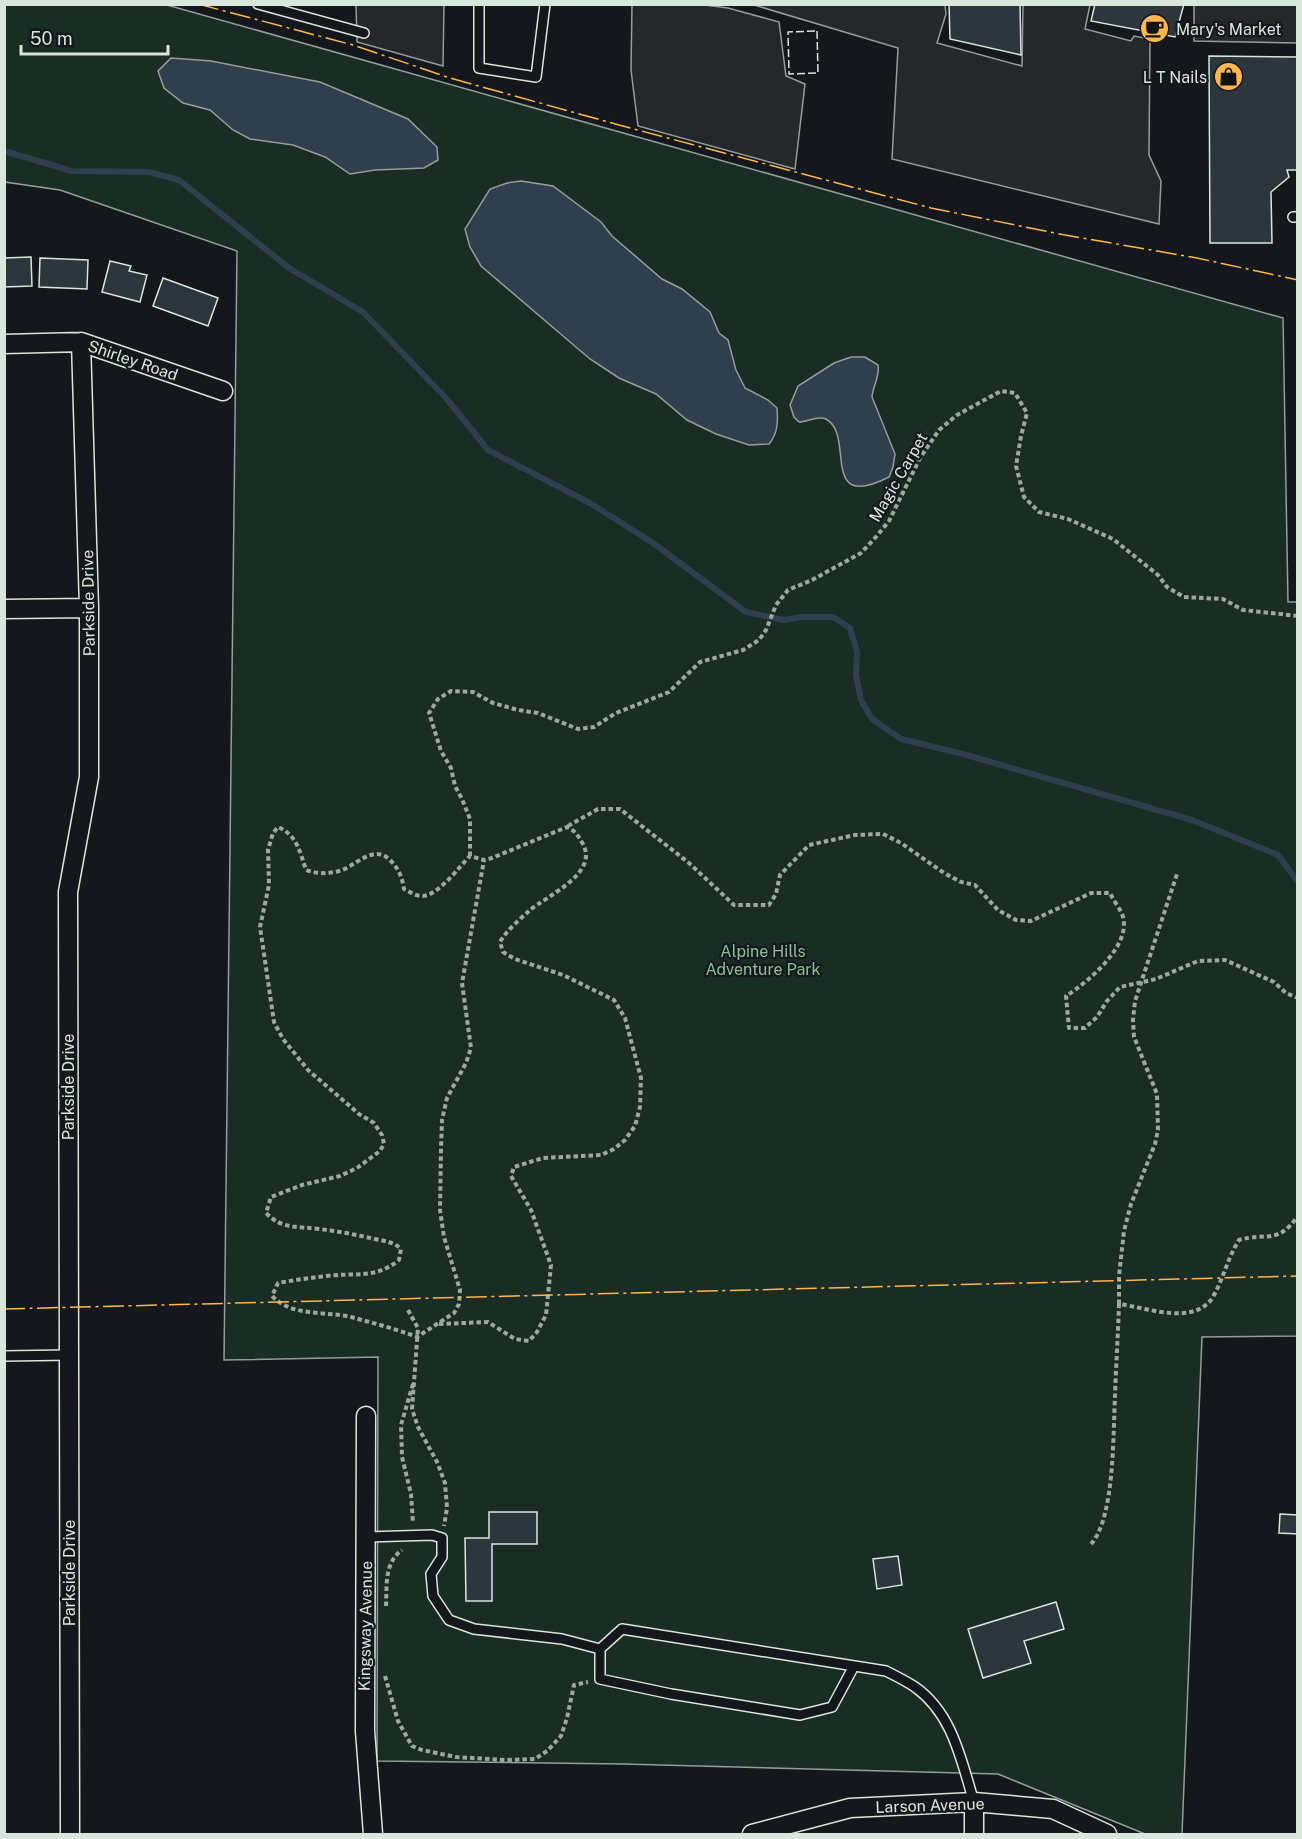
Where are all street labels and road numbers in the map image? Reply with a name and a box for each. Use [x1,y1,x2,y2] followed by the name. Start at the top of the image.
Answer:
[85,336,180,385] street label: Shirley Road
[865,429,932,525] street label: Magic Carpet
[78,549,99,656] street label: Parkside Drive
[59,1034,78,1140] street label: Parkside Drive
[60,1520,79,1626] street label: Parkside Drive
[355,1561,376,1691] street label: Kingsway Avenue
[875,1794,985,1817] street label: Larson Avenue

